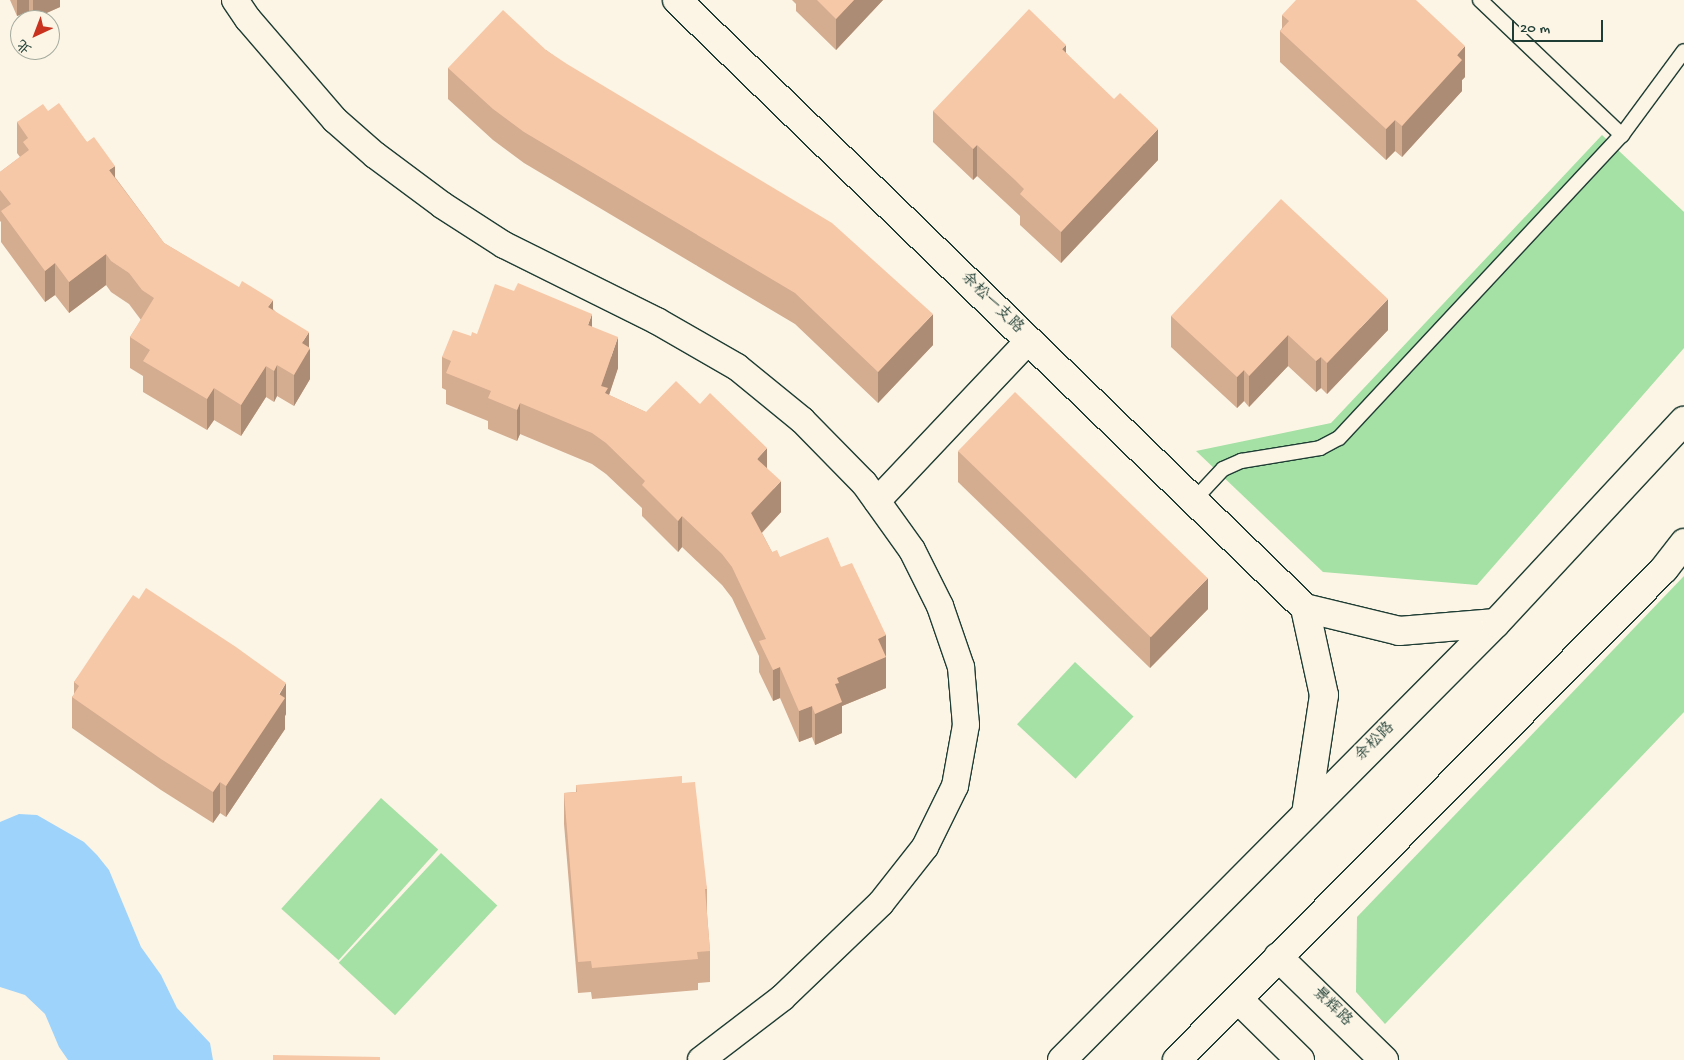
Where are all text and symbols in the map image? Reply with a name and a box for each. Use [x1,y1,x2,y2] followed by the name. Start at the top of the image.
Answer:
[10,10,60,60] north arrow
[1514,10,1605,42] scale bar
[1520,20,1550,38] text: 20 m
[14,35,36,57] text: 北
[956,269,1026,339] street label: 余松一支路
[1352,719,1400,767] street label: 余松路
[1307,984,1355,1032] street label: 景辉路

